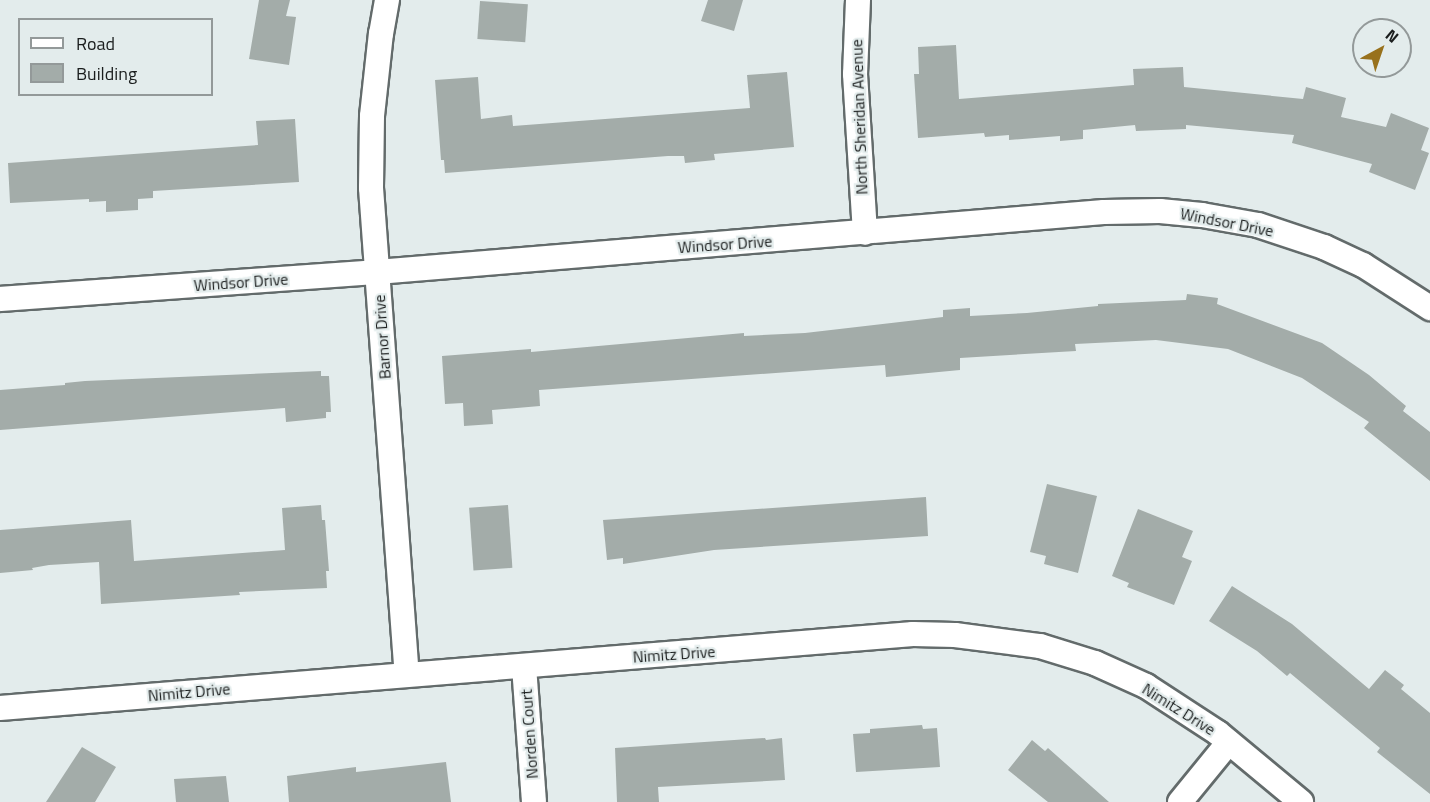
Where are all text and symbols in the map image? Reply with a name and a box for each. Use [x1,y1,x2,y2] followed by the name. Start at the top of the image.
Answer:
[18,18,213,96] legend
[1352,18,1412,78] north arrow
[1380,23,1404,49] text: N
[76,30,115,57] text: Road
[847,39,871,195] street label: North Sheridan Avenue
[76,60,137,87] text: Building
[1179,204,1275,240] street label: Windsor Drive
[677,231,773,257] street label: Windsor Drive
[193,269,289,295] street label: Windsor Drive
[369,294,395,380] street label: Barnor Drive
[632,642,716,666] street label: Nimitz Drive
[147,679,231,705] street label: Nimitz Drive
[1139,679,1219,739] street label: Nimitz Drive
[516,689,542,779] street label: Norden Court

